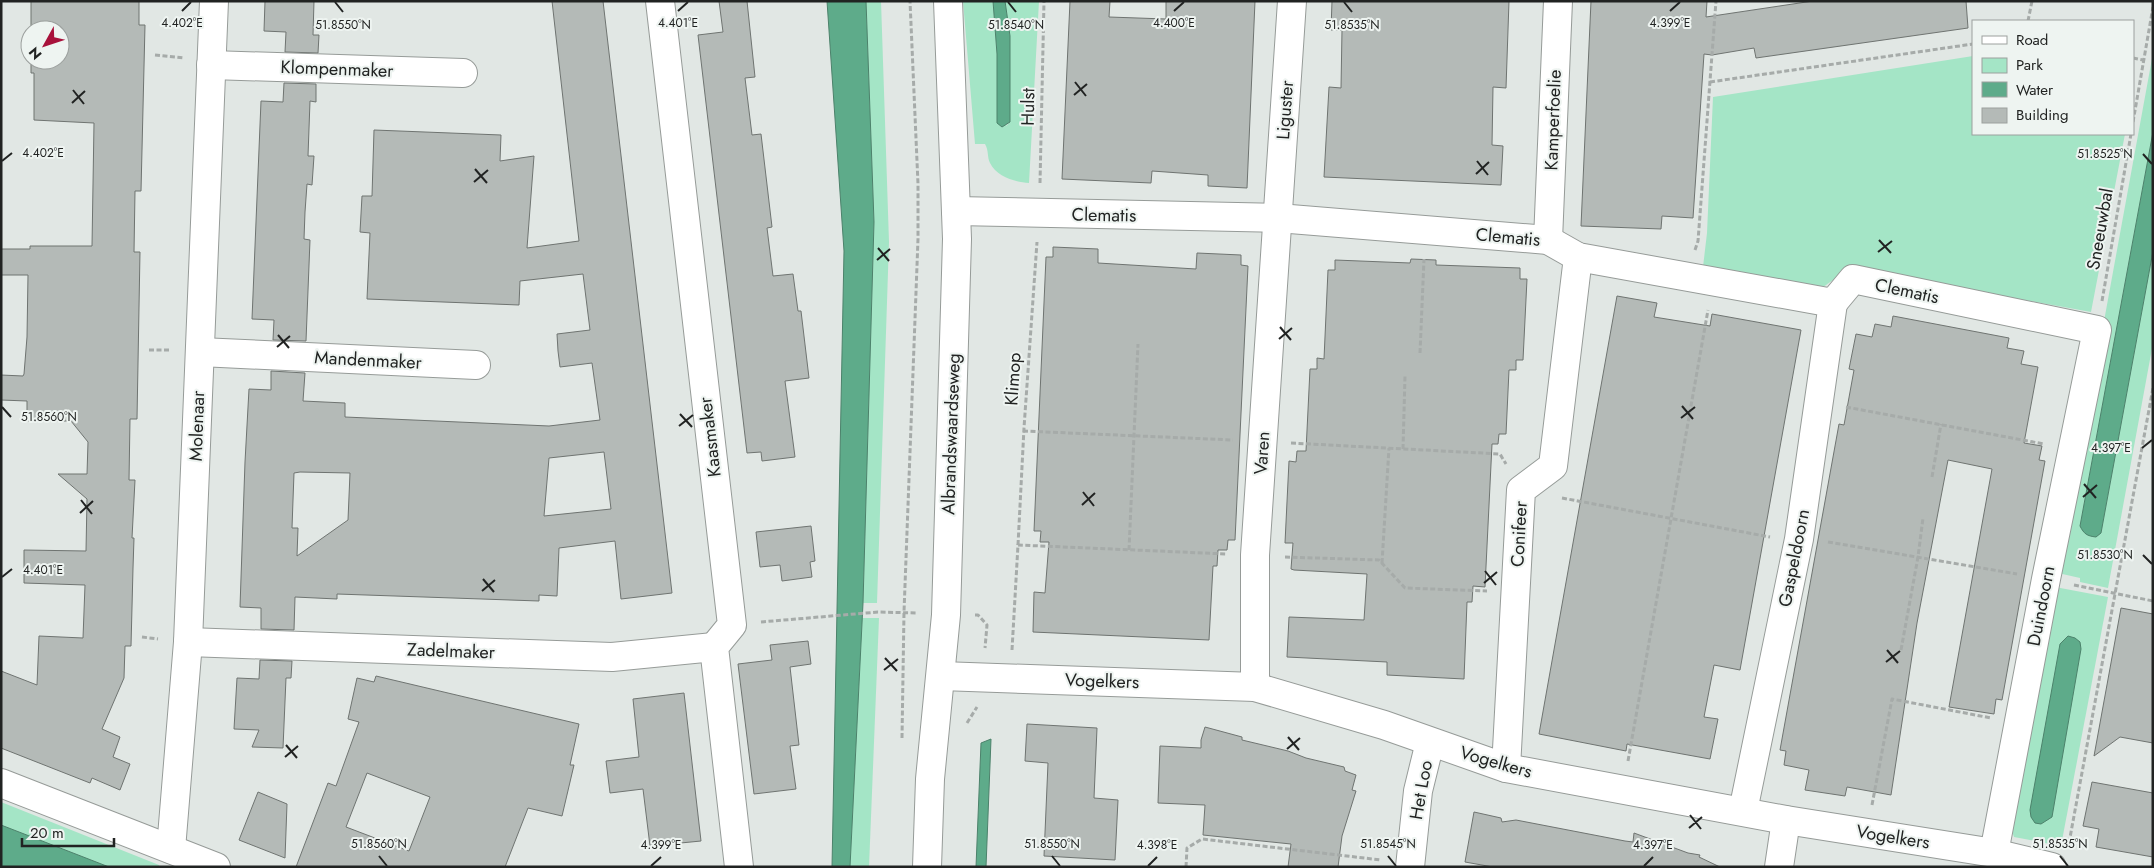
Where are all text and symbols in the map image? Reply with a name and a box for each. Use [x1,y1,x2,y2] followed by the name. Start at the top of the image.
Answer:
[161,14,203,32] text: 4.402°E
[658,14,698,32] text: 4.401°E
[1153,14,1195,32] text: 4.400°E
[1650,14,1690,32] text: 4.399°E
[315,16,371,34] text: 51.8550°N
[988,16,1044,34] text: 51.8540°N
[1324,16,1380,34] text: 51.8535°N
[20,20,70,70] north arrow
[1972,20,2134,135] legend
[2016,29,2048,51] text: Road
[24,43,46,64] text: N
[280,54,395,84] street label: Klompenmaker
[2016,54,2043,76] text: Park
[1538,69,1568,171] street label: Kamperfoelie
[1270,79,1300,141] street label: Liguster
[2016,79,2054,101] text: Water
[1015,87,1041,126] street label: Hulst
[2016,104,2068,126] text: Building
[22,144,64,162] text: 4.402°E
[2077,145,2133,163] text: 51.8525°N
[2080,186,2120,272] street label: Sneeuwbal
[1071,201,1137,229] street label: Clematis
[1475,221,1541,253] street label: Clematis
[1873,272,1941,310] street label: Clematis
[314,344,423,376] street label: Mandenmaker
[998,352,1028,406] street label: Klimop
[935,353,967,515] street label: Albrandswaardseweg
[183,389,211,462] street label: Molenaar
[692,395,728,479] street label: Kaasmaker
[21,408,77,426] text: 51.8560°N
[1248,430,1276,476] street label: Varen
[2091,439,2131,457] text: 4.397°E
[1504,499,1534,568] street label: Conifeer
[1772,507,1816,609] street label: Gaspeldoorn
[2077,546,2133,564] text: 51.8530°N
[23,561,63,579] text: 4.401°E
[2020,564,2062,648] street label: Duindoorn
[407,636,496,666] street label: Zadelmaker
[1064,667,1140,695] street label: Vogelkers
[1457,739,1535,785] street label: Vogelkers
[1403,758,1439,822] street label: Het Loo
[22,816,115,848] scale bar
[1854,818,1932,856] street label: Vogelkers
[30,822,64,844] text: 20 m
[351,835,407,853] text: 51.8560°N
[1024,835,1080,853] text: 51.8550°N
[1360,835,1416,853] text: 51.8545°N
[2032,835,2088,853] text: 51.8535°N
[641,836,681,854] text: 4.399°E
[1137,836,1177,854] text: 4.398°E
[1633,836,1673,854] text: 4.397°E

